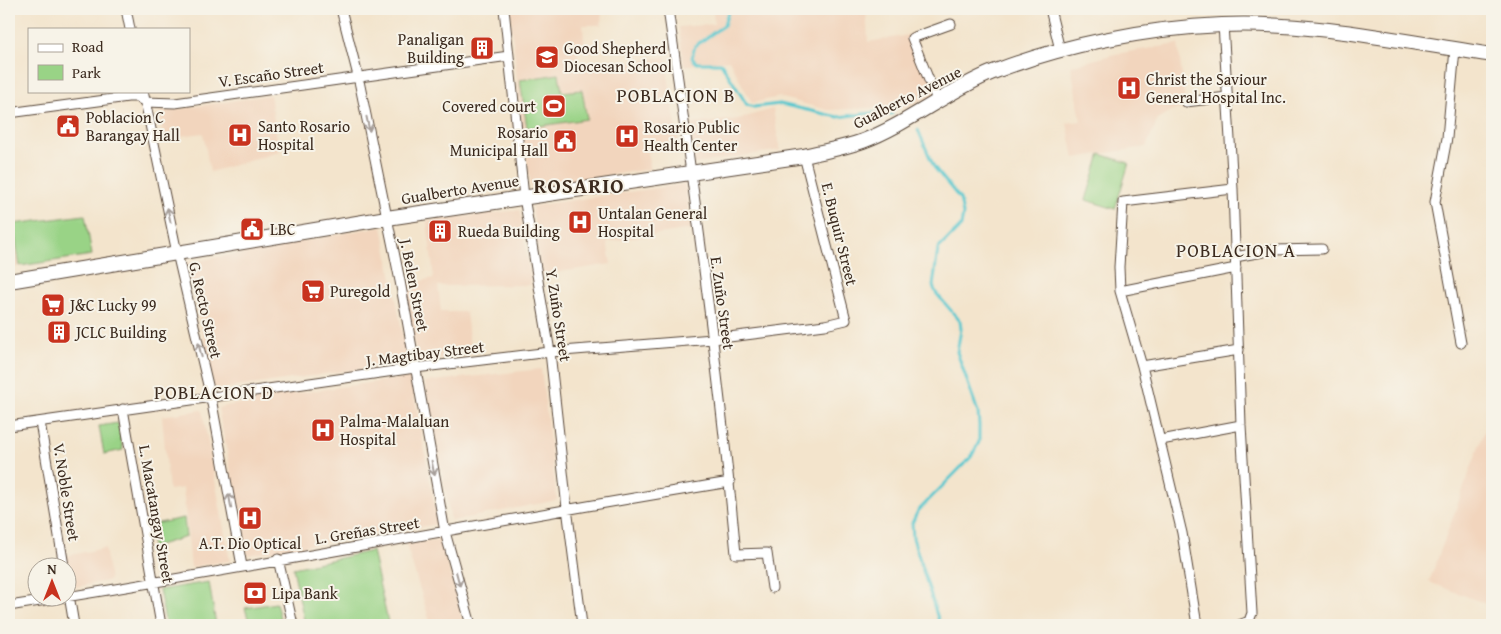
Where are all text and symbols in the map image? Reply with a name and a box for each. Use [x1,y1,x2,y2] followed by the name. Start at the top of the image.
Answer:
[398,27,464,69] place label: Panaligan Building
[28,28,190,92] legend
[469,35,495,61] building icon: Panaligan Building
[72,36,103,57] text: Road
[564,36,672,78] place label: Good Shepherd Diocesan School
[534,44,560,70] school or university icon: Good Shepherd Diocesan School
[217,55,326,93] street label: V. Escaño Street
[849,59,965,135] street label: Gualberto Avenue
[72,62,101,83] text: Park
[1146,67,1286,109] place label: Christ the Saviour General Hospital Inc.
[1116,75,1142,101] hospital icon: Christ the Saviour General Hospital Inc.
[616,81,736,109] district label: POBLACION B
[541,93,567,119] sports icon: Covered court
[442,94,536,118] place label: Covered court
[86,105,180,147] place label: Poblacion C Barangay Hall
[55,113,81,139] public building icon: Poblacion C Barangay Hall
[258,114,350,156] place label: Santo Rosario Hospital
[644,115,740,157] place label: Rosario Public Health Center
[363,116,373,132] one-way arrow
[450,120,549,162] place label: Rosario Municipal Hall
[227,122,253,148] hospital icon: Santo Rosario Hospital
[614,123,640,149] hospital icon: Rosario Public Health Center
[552,128,578,154] public building icon: Rosario Municipal Hall
[399,168,521,210] street label: Gualberto Avenue
[534,170,624,201] district label: ROSARIO
[816,180,864,288] street label: E. Buquir Street
[598,201,708,243] place label: Untalan General Hospital
[164,208,173,224] one-way arrow
[567,209,593,235] hospital icon: Untalan General Hospital
[239,216,265,242] public building icon: LBC
[270,217,296,241] place label: LBC
[427,218,453,244] building icon: Rueda Building
[458,219,560,243] place label: Rueda Building
[394,235,436,334] street label: J. Belen Street
[1176,236,1296,264] district label: POBLACION A
[705,255,741,351] street label: E. Zuño Street
[183,259,229,361] street label: G. Recto Street
[540,267,578,364] street label: Y. Zuño Street
[300,278,326,304] supermarket icon: Puregold
[330,279,391,303] place label: Puregold
[40,292,66,318] supermarket icon: J&C Lucky 99
[68,293,157,317] place label: J&C Lucky 99
[46,319,72,345] building icon: JCLC Building
[74,320,166,344] place label: JCLC Building
[362,334,486,372] street label: J. Magtibay Street
[195,343,204,359] one-way arrow
[154,378,274,406] district label: POBLACION D
[340,409,449,451] place label: Palma-Malaluan Hospital
[310,417,336,443] hospital icon: Palma-Malaluan Hospital
[47,441,87,543] street label: V. Noble Street
[133,443,181,585] street label: L. Macatangay Street
[429,459,439,475] one-way arrow
[224,493,234,509] one-way arrow
[237,505,263,531] hospital icon: A.T. Dio Optical
[313,510,421,550] street label: L. Greñas Street
[199,531,302,555] place label: A.T. Dio Optical
[28,556,78,606] north arrow
[47,559,57,579] text: N
[454,570,464,586] one-way arrow
[242,580,268,606] bank icon: Lipa Bank
[272,581,339,605] place label: Lipa Bank

